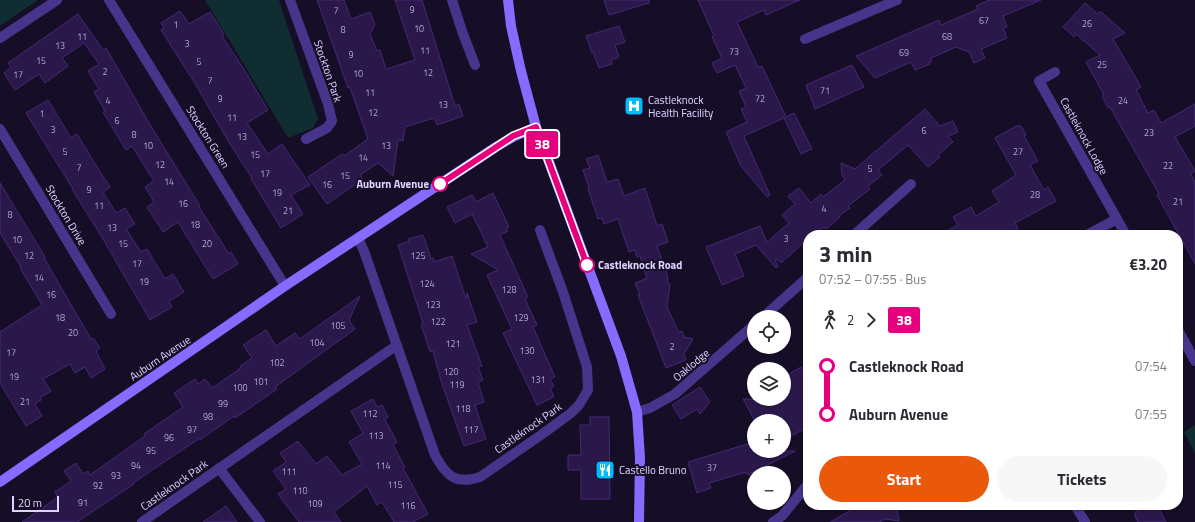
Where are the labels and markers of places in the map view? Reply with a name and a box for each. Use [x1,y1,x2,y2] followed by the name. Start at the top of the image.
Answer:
[648,92,714,121] place label: Castleknock Health Facility
[623,95,645,117] hospital icon: Castleknock Health Facility
[356,176,429,192] place label: Auburn Avenue
[432,176,448,192] marker: Auburn Avenue
[579,257,595,273] marker: Castleknock Road
[598,257,682,273] place label: Castleknock Road
[594,459,616,481] restaurant icon: Castello Bruno
[619,462,687,478] place label: Castello Bruno

